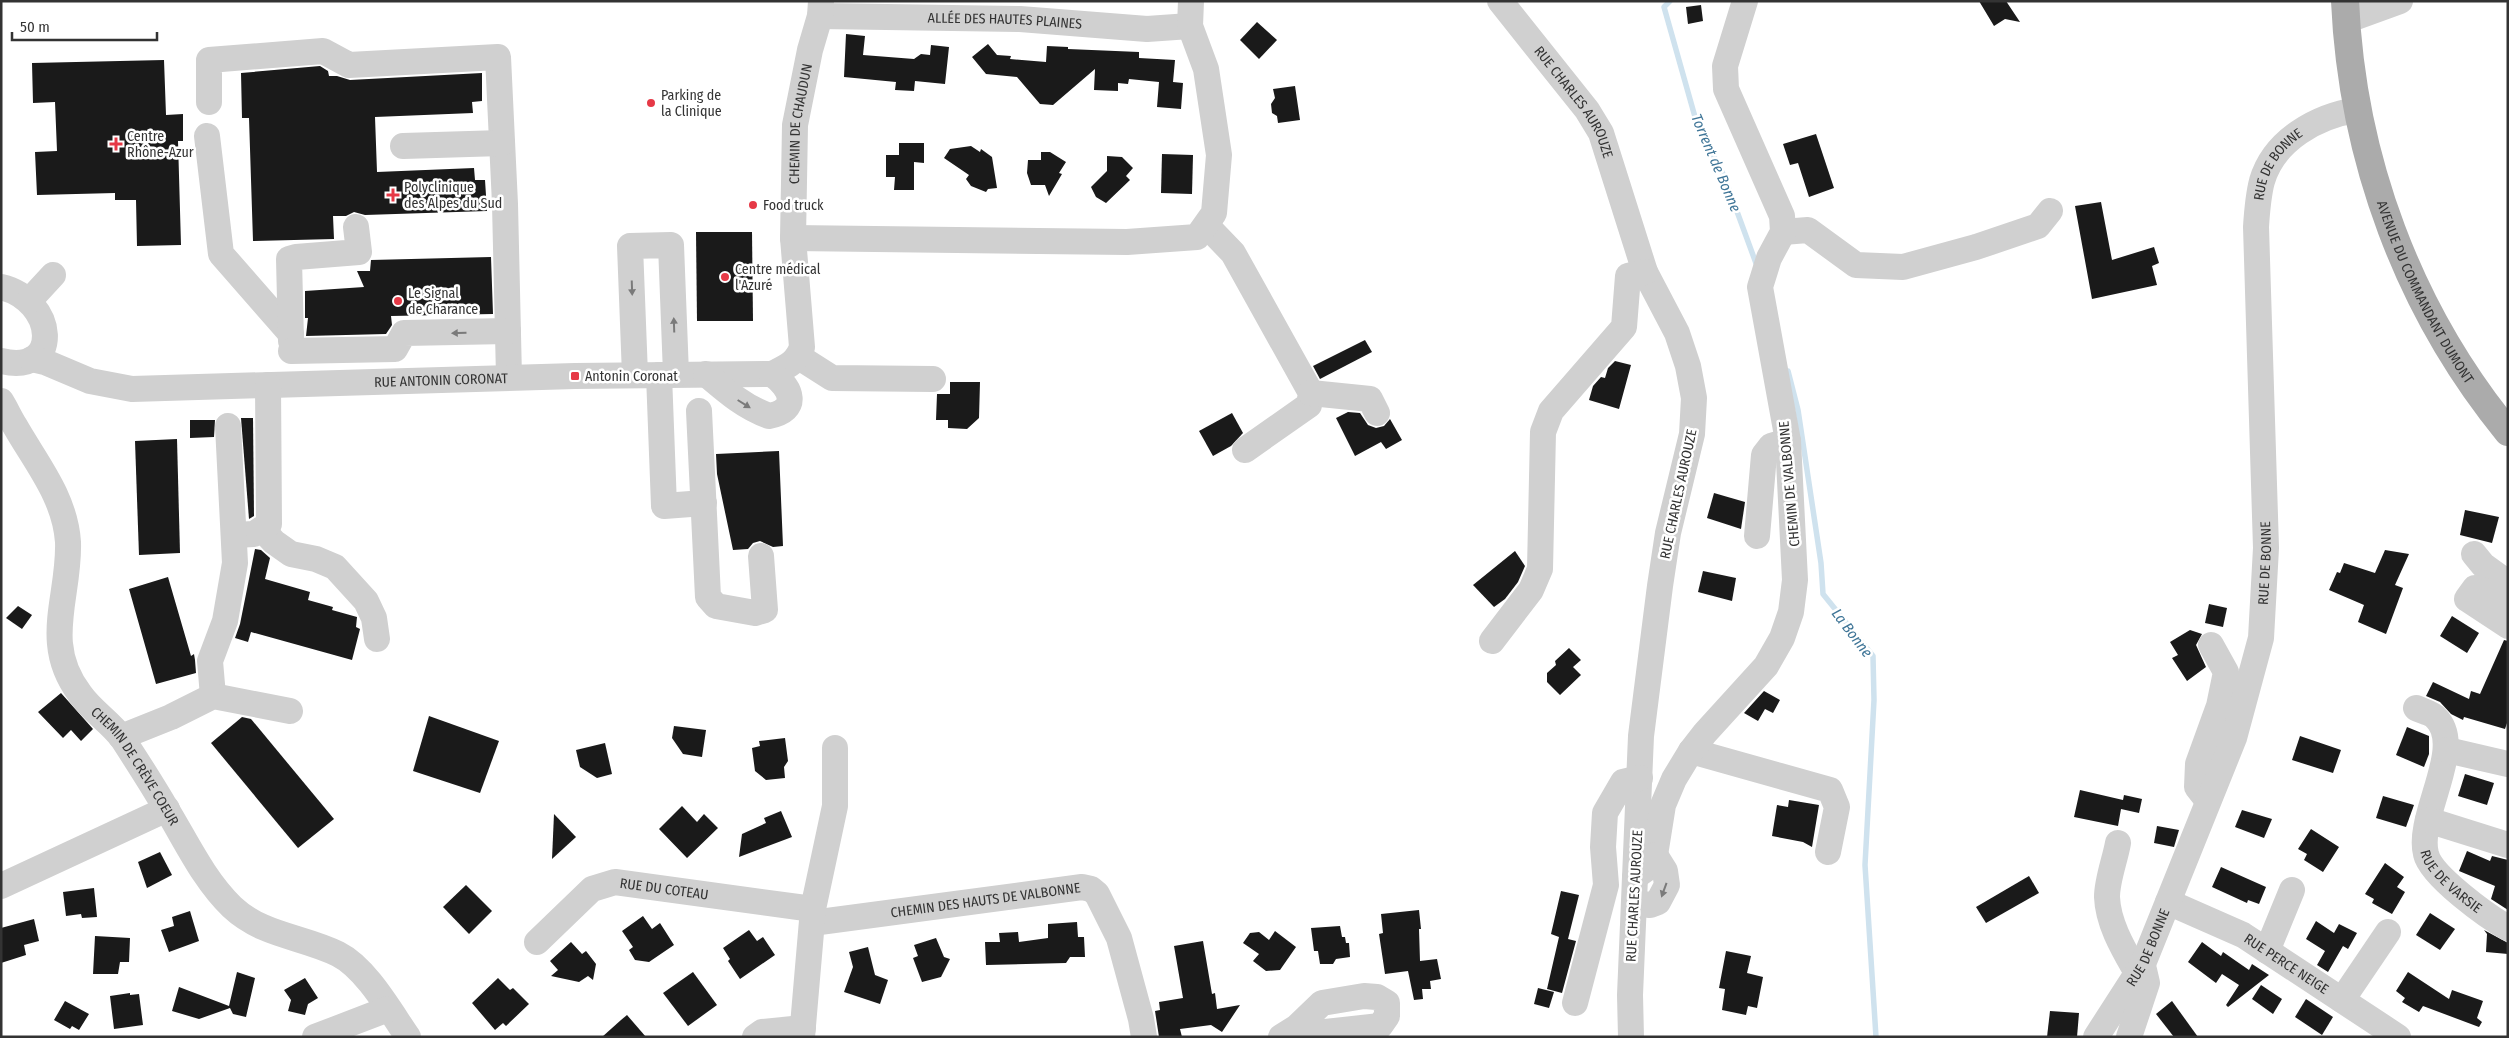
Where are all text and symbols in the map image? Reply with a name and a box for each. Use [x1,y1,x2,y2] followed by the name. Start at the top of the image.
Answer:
[928,9,1083,33] street label: ALLÉE DES HAUTES PLAINES
[12,10,158,42] scale bar
[20,18,50,36] text: 50 m
[1530,43,1617,161] street label: RUE CHARLES AUROUZE
[786,62,816,184] street label: CHEMIN DE CHAUDUN
[661,87,722,120] place label: Parking de la Clinique
[645,97,657,109] marker: Parking de la Clinique
[1687,111,1745,215] water label: Torrent de Bonne
[2250,125,2306,202] street label: RUE DE BONNE
[127,128,194,161] place label: Centre Rhône-Azur
[109,137,123,151] marker: Centre Rhône-Azur
[404,179,502,212] place label: Polyclinique des Alpes du Sud
[386,188,400,202] marker: Polyclinique des Alpes du Sud
[763,197,824,214] place label: Food truck
[2373,198,2477,387] street label: AVENUE DU COMMANDANT DUMONT
[747,199,759,211] marker: Food truck
[735,261,821,294] place label: Centre médical l'Azuré
[719,271,731,283] marker: Centre médical l'Azuré
[628,280,636,296] one-way arrow
[408,285,478,318] place label: Le Signal de Charance
[392,295,404,307] marker: Le Signal de Charance
[670,317,678,333] one-way arrow
[451,329,467,337] one-way arrow
[585,368,678,385] place label: Antonin Coronat
[374,370,509,391] street label: RUE ANTONIN CORONAT
[569,370,581,382] marker: Antonin Coronat
[738,400,751,409] one-way arrow
[1775,420,1803,547] street label: CHEMIN DE VALBONNE
[1656,427,1701,560] street label: RUE CHARLES AUROUZE
[2255,521,2275,605] street label: RUE DE BONNE
[1828,605,1876,661] water label: La Bonne
[87,703,182,829] street label: CHEMIN DE CRÈVE COEUR
[1623,829,1646,962] street label: RUE CHARLES AUROUZE
[2416,848,2485,917] street label: RUE DE VARSIE
[619,875,709,904] street label: RUE DU COTEAU
[890,879,1082,921] street label: CHEMIN DES HAUTS DE VALBONNE
[1660,883,1668,898] one-way arrow
[2123,906,2174,990] street label: RUE DE BONNE
[2241,930,2332,998] street label: RUE PERCE NEIGE

